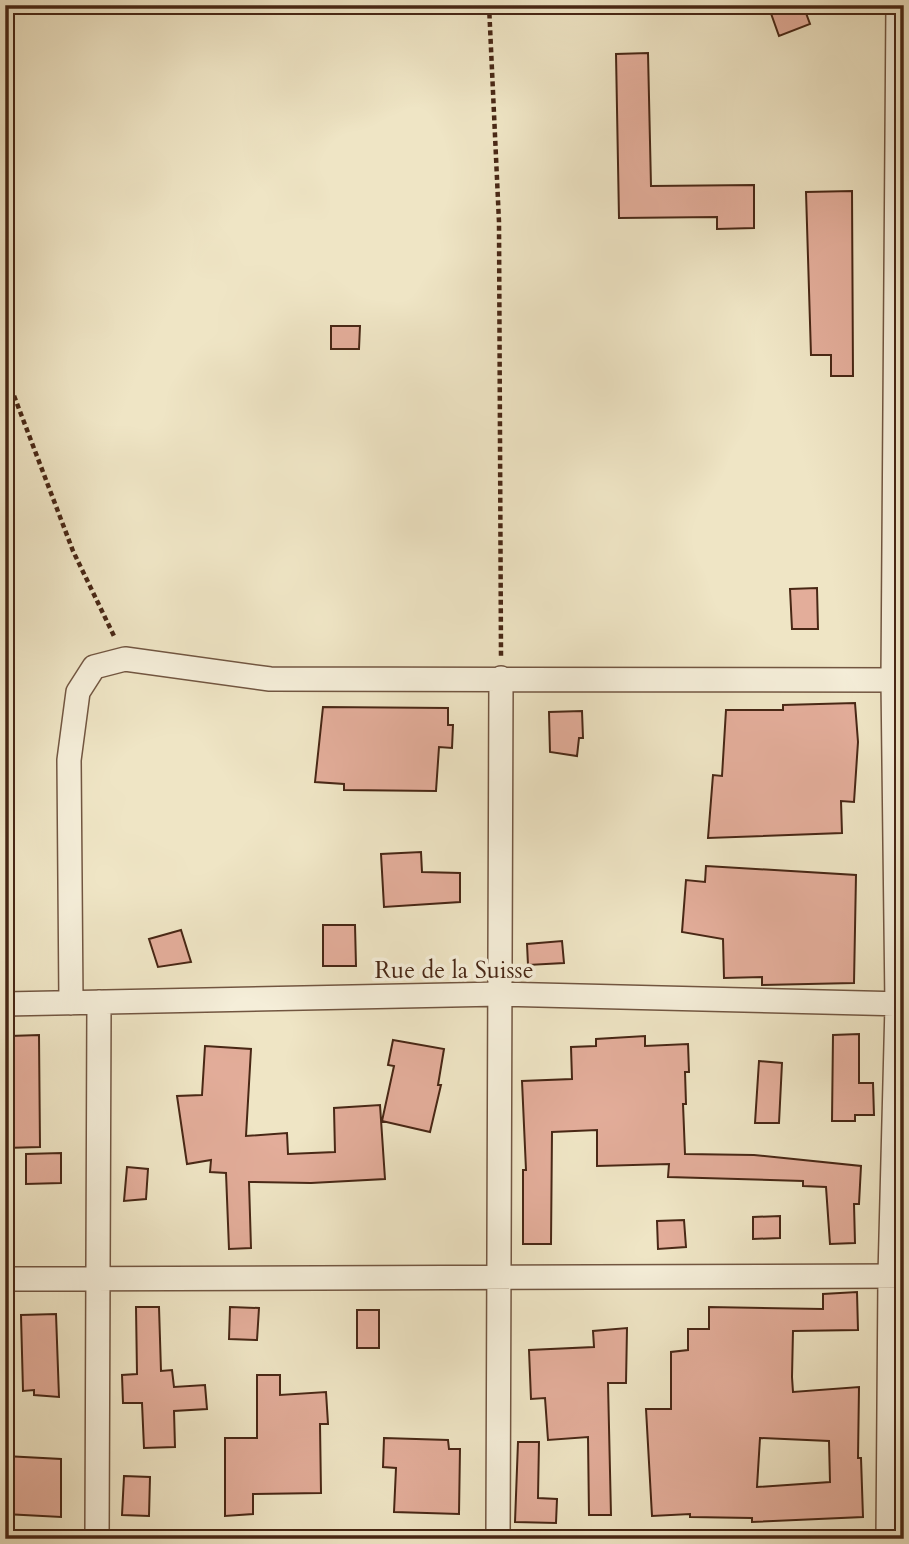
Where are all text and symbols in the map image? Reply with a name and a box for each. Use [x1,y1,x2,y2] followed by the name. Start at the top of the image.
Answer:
[374,954,534,987] street label: Rue de la Suisse

